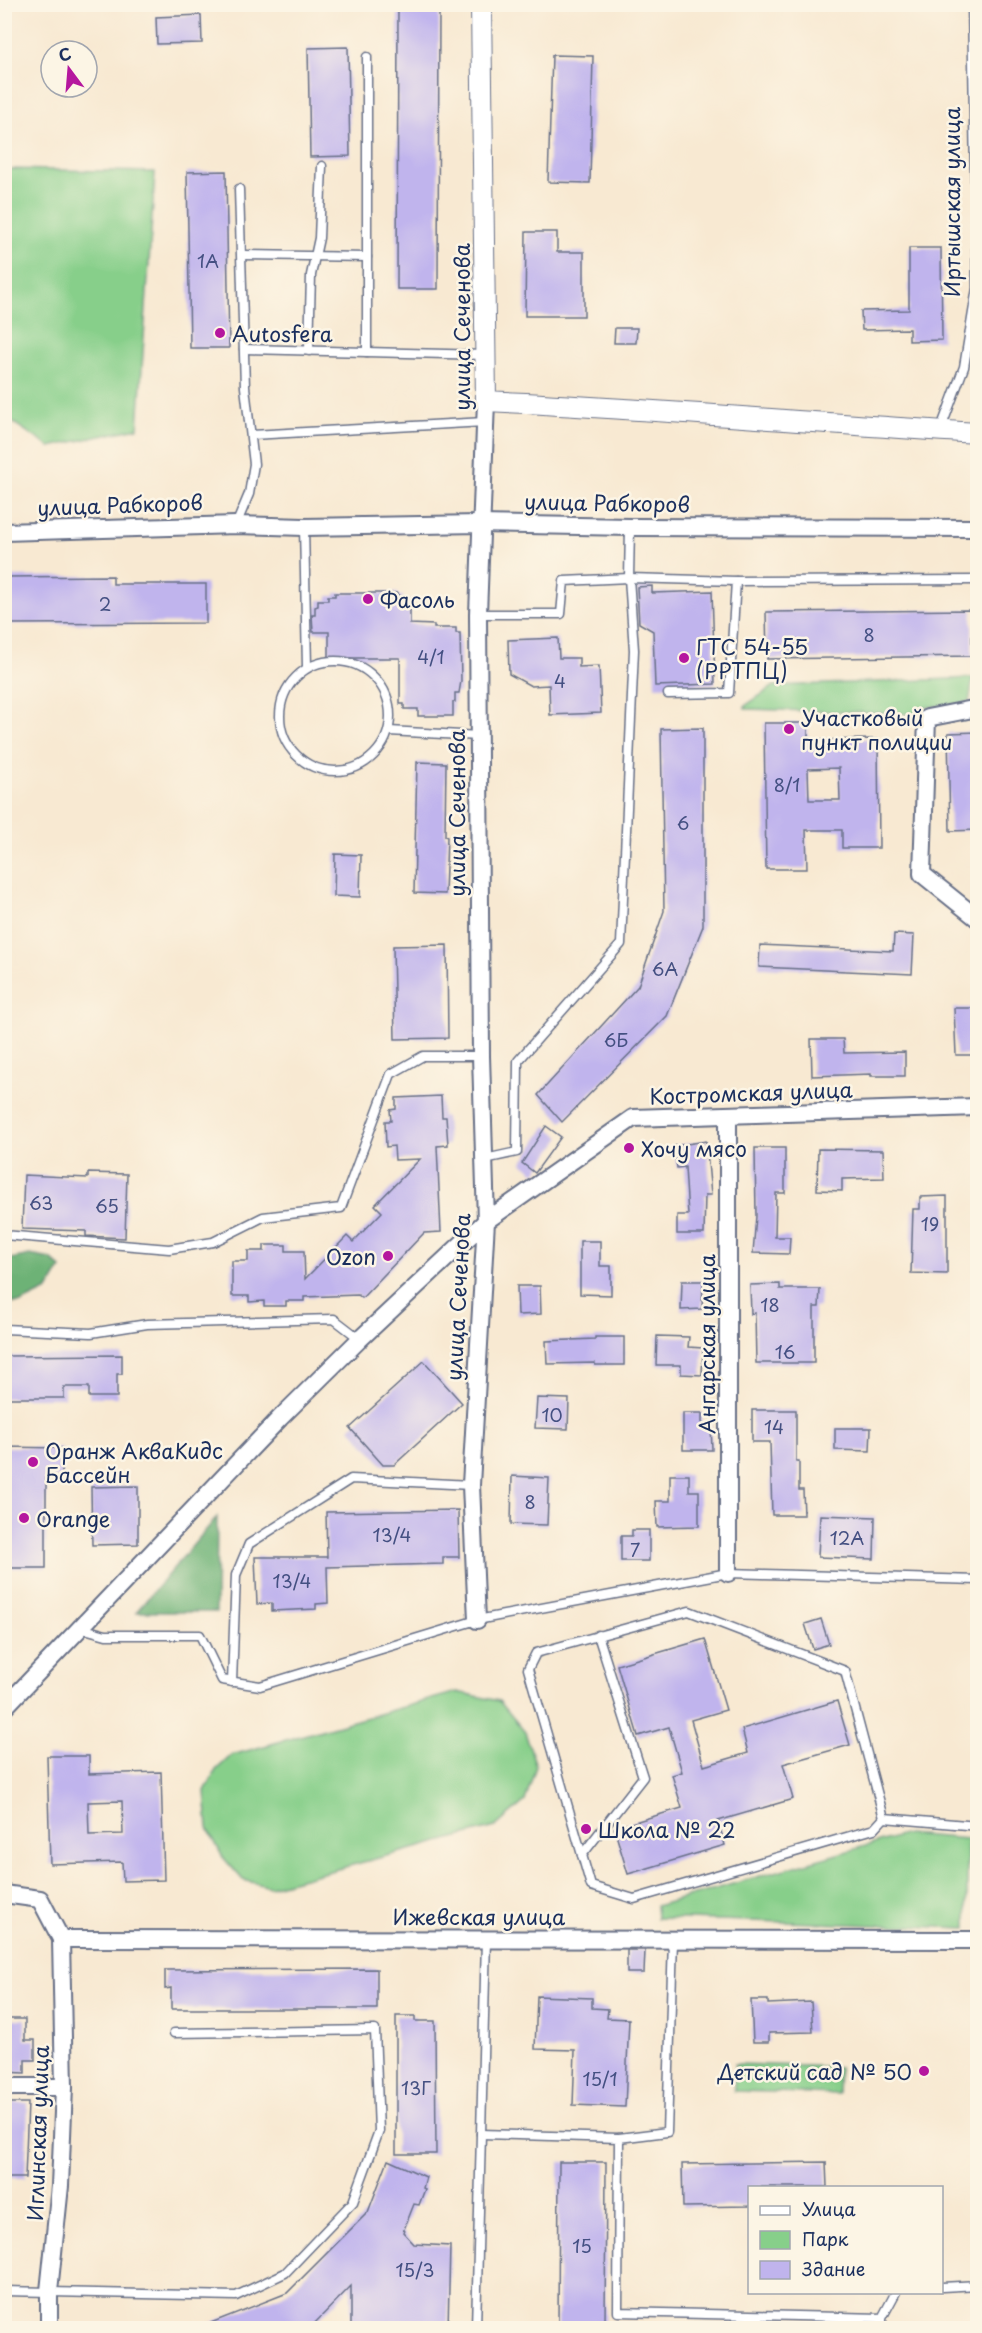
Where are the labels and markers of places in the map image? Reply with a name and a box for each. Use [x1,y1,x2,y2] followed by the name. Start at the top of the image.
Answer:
[232,317,333,349] place label: Autosfera
[213,326,227,340] marker: Autosfera
[380,583,455,615] place label: Фасоль
[361,592,375,606] marker: Фасоль
[696,630,808,686] place label: ГТС 54-55 (РРТПЦ)
[677,651,691,665] marker: ГТС 54-55 (РРТПЦ)
[801,701,953,757] place label: Участковый пункт полиции
[782,722,796,736] marker: Участковый пункт полиции
[641,1132,747,1164] place label: Хочу мясо
[622,1141,636,1155] marker: Хочу мясо
[326,1240,376,1272] place label: Ozon
[381,1249,395,1263] marker: Ozon
[45,1434,223,1490] place label: Оранж АкваКидс Бассейн
[26,1455,40,1469] marker: Оранж АкваКидс Бассейн
[36,1502,110,1534] place label: Orange
[17,1511,31,1525] marker: Orange
[598,1813,736,1845] place label: Школа № 22
[579,1822,593,1836] marker: Школа № 22
[717,2055,912,2087] place label: Детский сад № 50
[917,2064,931,2078] marker: Детский сад № 50

